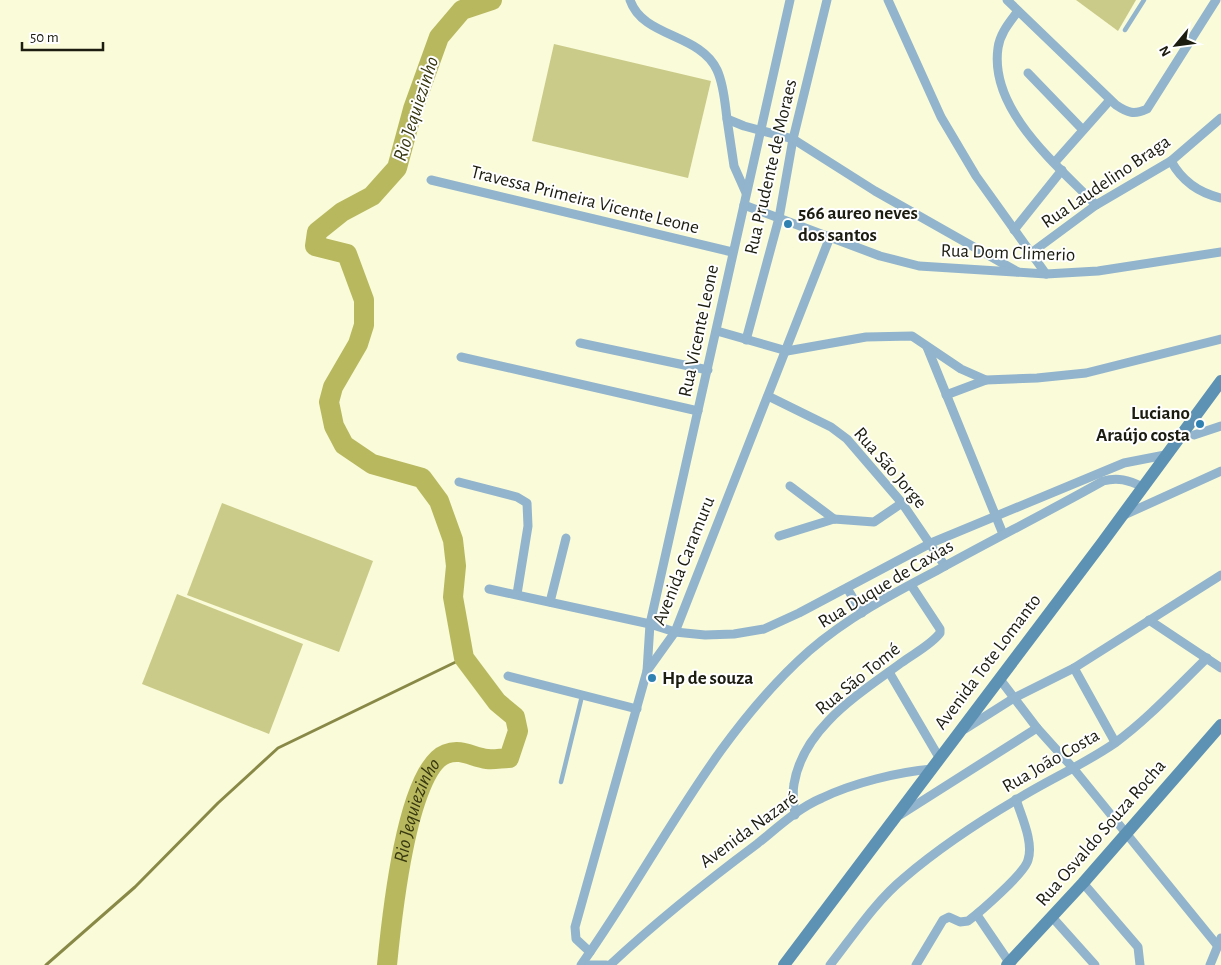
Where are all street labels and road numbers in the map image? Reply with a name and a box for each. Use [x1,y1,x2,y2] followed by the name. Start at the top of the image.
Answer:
[742,78,800,256] street label: Rua Prudente de Moraes
[1038,132,1174,232] street label: Rua Laudelino Braga
[469,162,701,238] street label: Travessa Primeira Vicente Leone
[940,241,1076,265] street label: Rua Dom Climerio
[676,263,722,399] street label: Rua Vicente Leone
[850,424,930,512] street label: Rua São Jorge
[650,494,719,628] street label: Avenida Caramuru
[815,536,957,632] street label: Rua Duque de Caxias
[931,591,1045,733] street label: Avenida Tote Lomanto
[812,639,904,719] street label: Rua São Tomé
[999,726,1103,796] street label: Rua João Costa
[1033,756,1170,910] street label: Rua Osvaldo Souza Rocha
[696,788,802,872] street label: Avenida Nazaré

